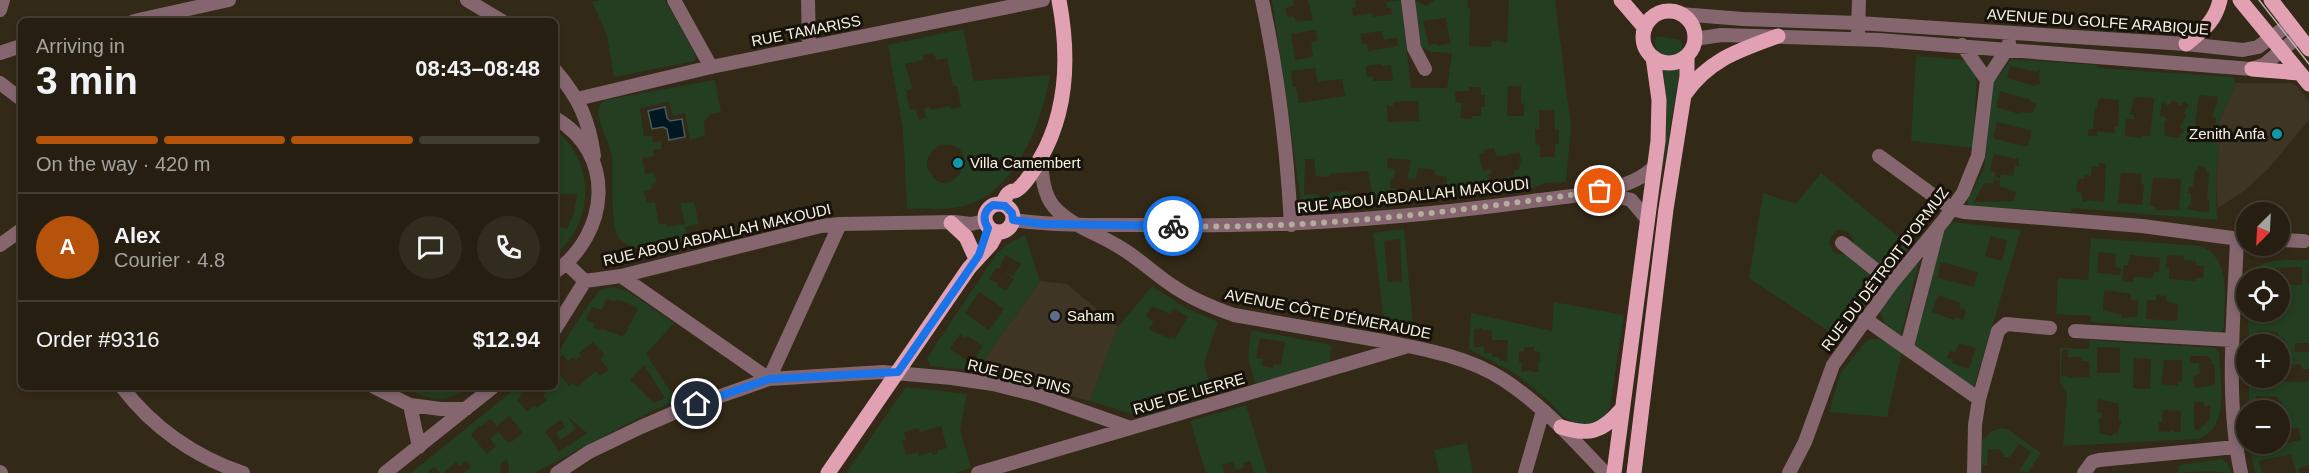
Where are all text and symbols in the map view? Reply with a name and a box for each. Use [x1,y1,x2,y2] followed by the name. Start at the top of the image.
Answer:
[1987,5,2209,38] street label: AVENUE DU GOLFE ARABIQUE
[750,12,862,49] street label: RUE TAMARISS
[36,35,125,57] text: Arriving in
[415,56,540,81] text: 08:43–08:48
[36,59,138,102] text: 3 min
[2189,125,2266,142] place label: Zenith Anfa
[2270,127,2284,141] marker: Zenith Anfa
[36,153,211,175] text: On the way · 420 m
[970,154,1081,171] place label: Villa Camembert
[951,156,965,170] marker: Villa Camembert
[1574,165,1625,216] pin
[1583,174,1616,207] icon: bag
[1296,175,1530,216] street label: RUE ABOU ABDALLAH MAKOUDI
[1818,184,1952,354] street label: RUE DU DÉTROIT D'ORMUZ
[1143,196,1203,256] courier
[601,200,833,269] street label: RUE ABOU ABDALLAH MAKOUDI
[2236,202,2290,256] north arrow
[2236,202,2290,454] map controls
[1157,210,1190,243] icon: bike
[399,216,462,279] button: chat
[477,216,540,279] button: phone
[114,223,160,248] text: Alex
[60,234,75,259] text: A
[114,249,225,271] text: Courier · 4.8
[2236,268,2290,322] button: locate
[1224,285,1432,342] street label: AVENUE CÔTE D'ÉMERAUDE
[1067,307,1115,324] place label: Saham
[1048,309,1062,323] marker: Saham
[36,327,160,352] text: Order #9316
[473,327,540,352] text: $12.94
[2236,334,2290,388] button: +
[966,355,1073,398] street label: RUE DES PINS
[1131,369,1246,418] street label: RUE DE LIERRE
[671,378,722,429] pin
[680,387,713,420] icon: home
[2236,400,2290,454] button: −

